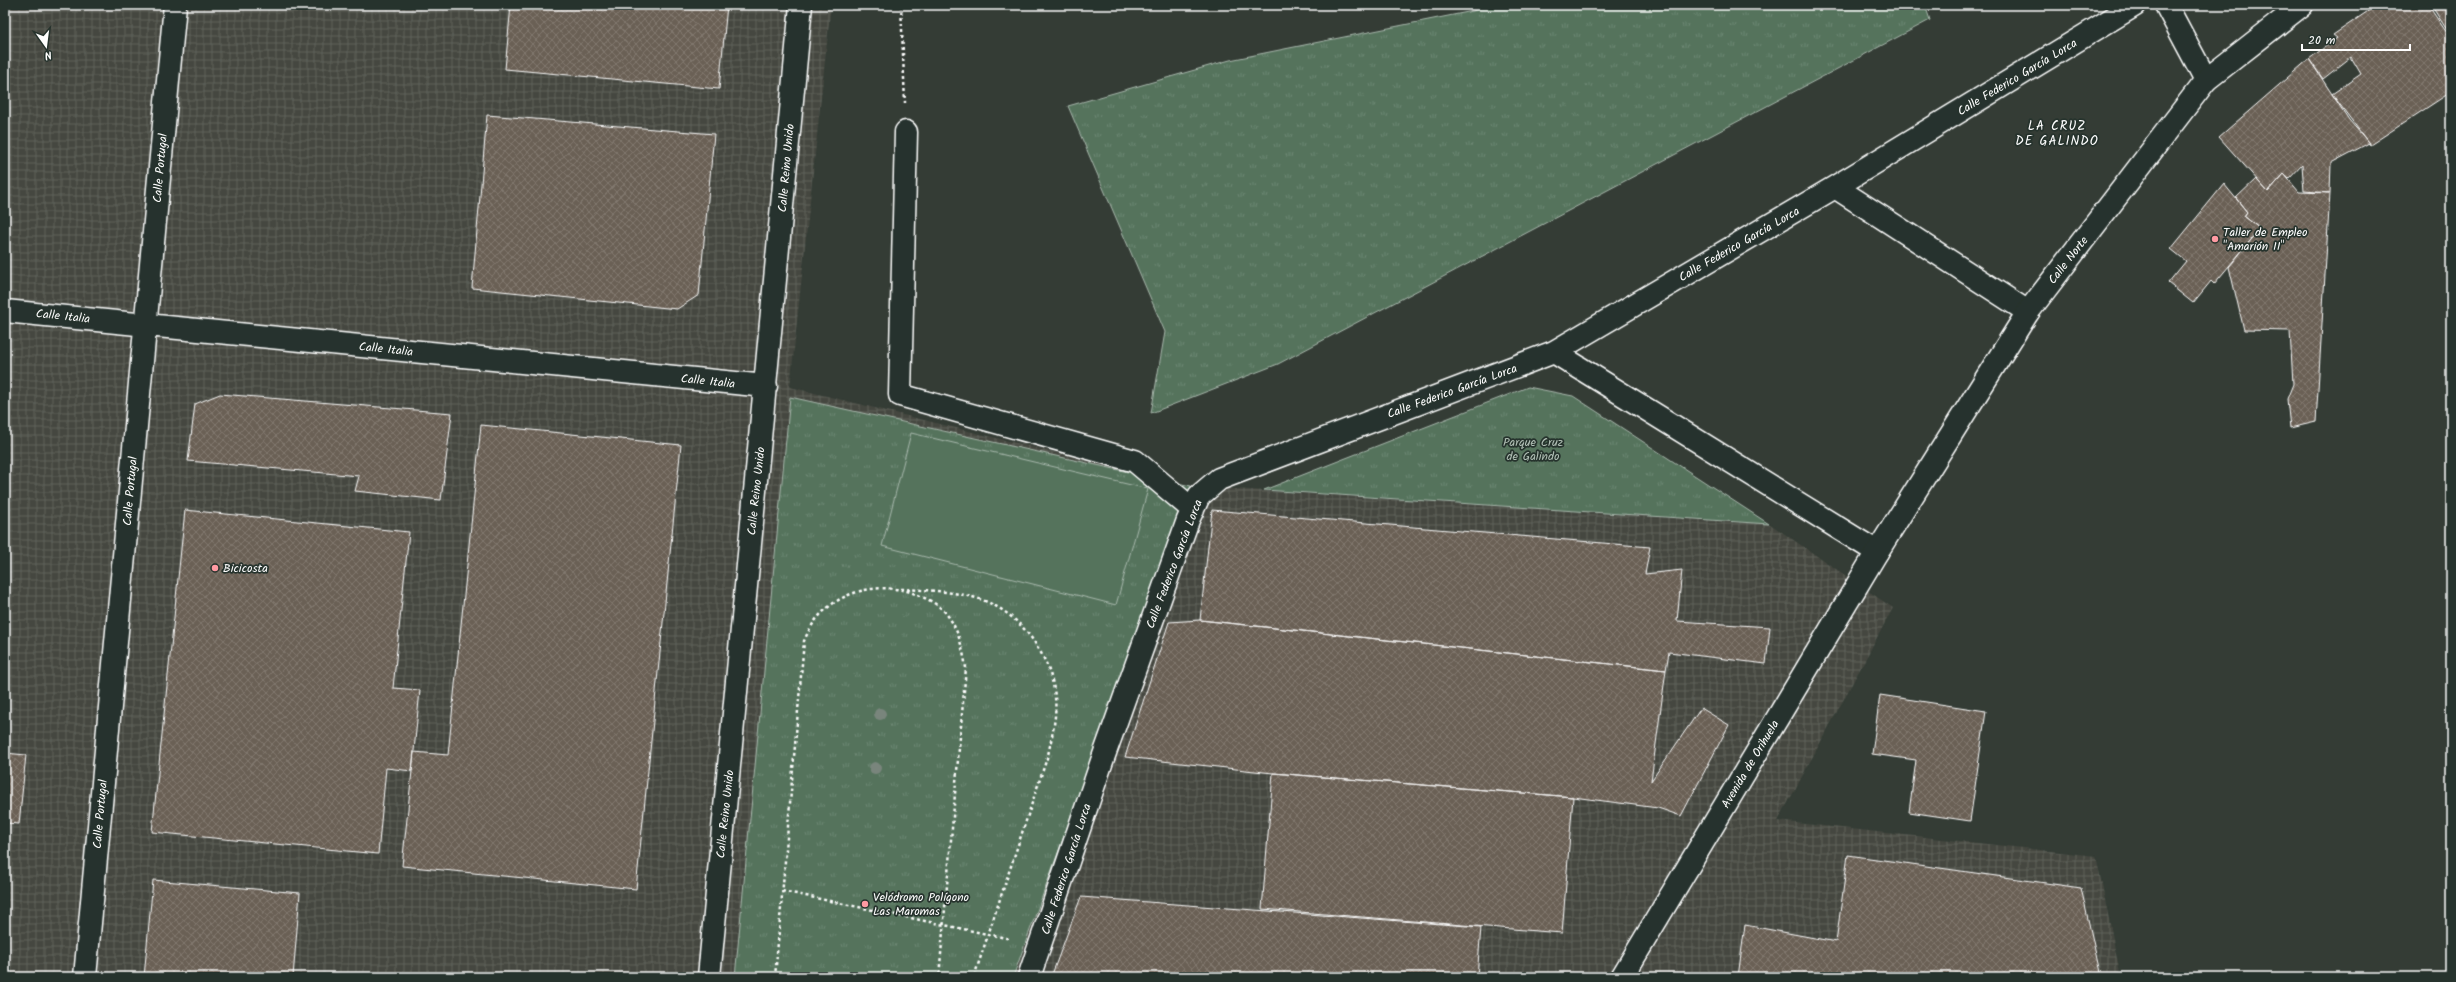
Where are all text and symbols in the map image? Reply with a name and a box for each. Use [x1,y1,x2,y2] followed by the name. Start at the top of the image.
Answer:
[26,26,66,66] north arrow
[2302,26,2410,52] scale bar
[2308,31,2336,50] text: 20 m
[1954,34,2081,121] street label: Calle Federico García Lorca
[43,45,54,64] text: N
[2015,116,2099,152] district label: LA CRUZ DE GALINDO
[773,123,800,213] street label: Calle Reino Unido
[148,133,173,204] street label: Calle Portugal
[1675,202,1804,287] street label: Calle Federico García Lorca
[2223,223,2307,256] place label: Taller de Empleo "Amarión II"
[2044,232,2094,288] street label: Calle Norte
[2210,234,2220,244] marker: Taller de Empleo "Amarión II"
[35,304,91,329] street label: Calle Italia
[358,337,414,362] street label: Calle Italia
[1385,359,1520,424] street label: Calle Federico García Lorca
[680,369,736,394] street label: Calle Italia
[1503,433,1563,466] park label: Parque Cruz de Galindo
[742,446,771,536] street label: Calle Reino Unido
[118,456,143,527] street label: Calle Portugal
[1141,497,1208,631] street label: Calle Federico García Lorca
[223,559,268,578] place label: Bicicosta
[210,563,220,573] marker: Bicicosta
[1717,716,1785,812] street label: Avenida de Orihuela
[711,769,740,859] street label: Calle Reino Unido
[88,779,113,850] street label: Calle Portugal
[1036,801,1097,937] street label: Calle Federico García Lorca
[873,888,969,921] place label: Velódromo Polígono Las Maromas
[860,899,870,909] marker: Velódromo Polígono Las Maromas

